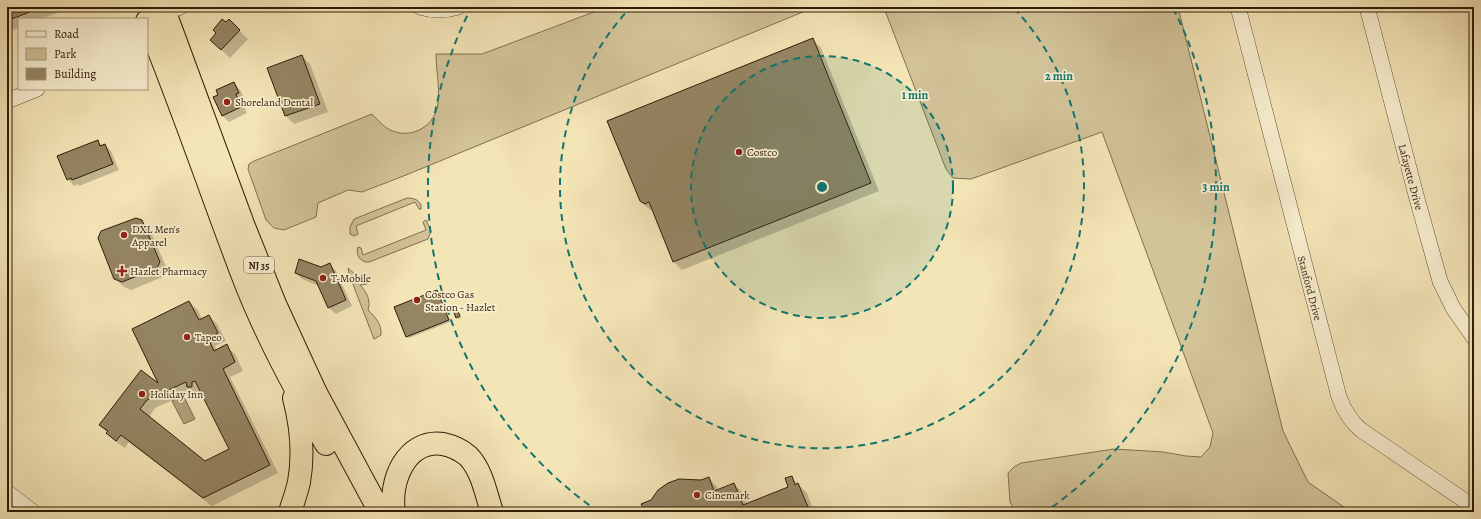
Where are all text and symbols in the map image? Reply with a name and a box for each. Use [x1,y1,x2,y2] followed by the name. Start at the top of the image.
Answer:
[18,18,148,90] legend
[54,26,80,42] text: Road
[54,46,77,62] text: Park
[54,66,96,82] text: Building
[1045,68,1073,84] text: 2 min
[902,87,929,103] text: 1 min
[235,95,313,110] place label: Shoreland Dental
[222,97,232,107] marker: Shoreland Dental
[1394,142,1427,212] street label: Lafayette Drive
[747,145,778,160] place label: Costco
[734,147,744,157] marker: Costco
[1202,179,1230,195] text: 3 min
[815,180,829,194] centre of rings
[131,222,180,250] place label: DXL Men's Apparel
[119,230,129,240] marker: DXL Men's Apparel
[1294,254,1325,322] street label: Stanford Drive
[244,257,274,273] road number: NJ 35
[130,264,207,279] place label: Hazlet Pharmacy
[117,266,127,276] marker: Hazlet Pharmacy
[331,271,371,286] place label: T-Mobile
[318,273,328,283] marker: T-Mobile
[425,287,496,315] place label: Costco Gas Station - Hazlet
[412,295,422,305] marker: Costco Gas Station - Hazlet
[195,330,222,345] place label: Tapeo
[182,332,192,342] marker: Tapeo
[150,387,203,402] place label: Holiday Inn
[137,389,147,399] marker: Holiday Inn
[705,488,750,503] place label: Cinemark
[692,490,702,500] marker: Cinemark

